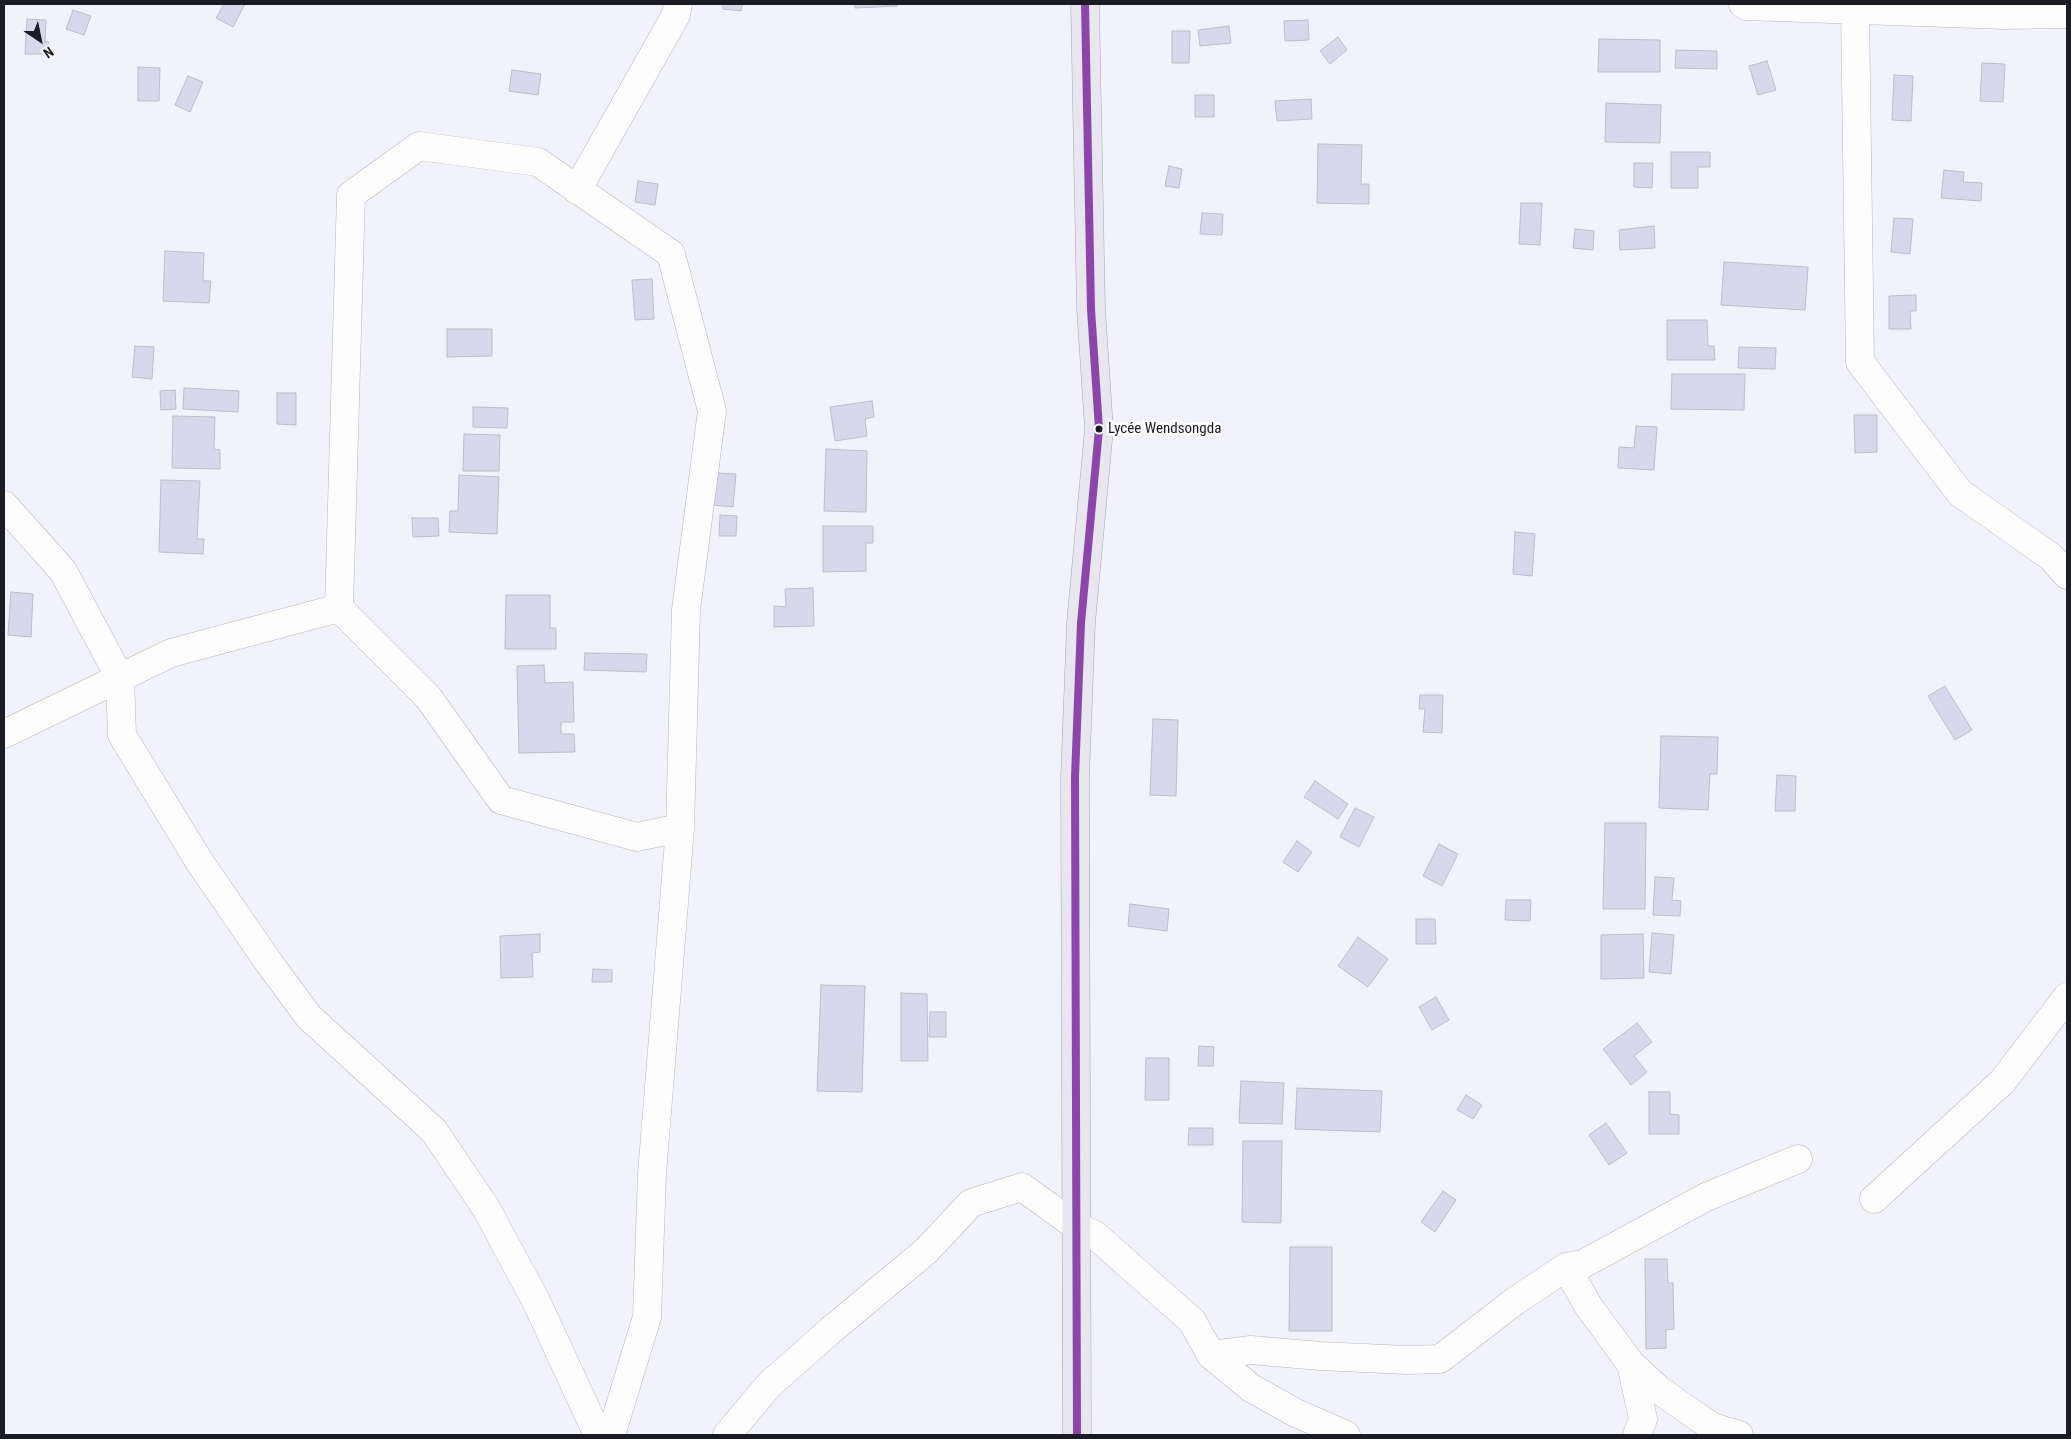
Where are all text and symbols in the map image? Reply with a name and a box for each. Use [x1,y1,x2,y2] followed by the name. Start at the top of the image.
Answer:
[15,15,65,65] north arrow
[40,43,56,61] text: N
[1108,420,1221,438] place label: Lycée Wendsongda
[1094,424,1104,434] marker: Lycée Wendsongda

